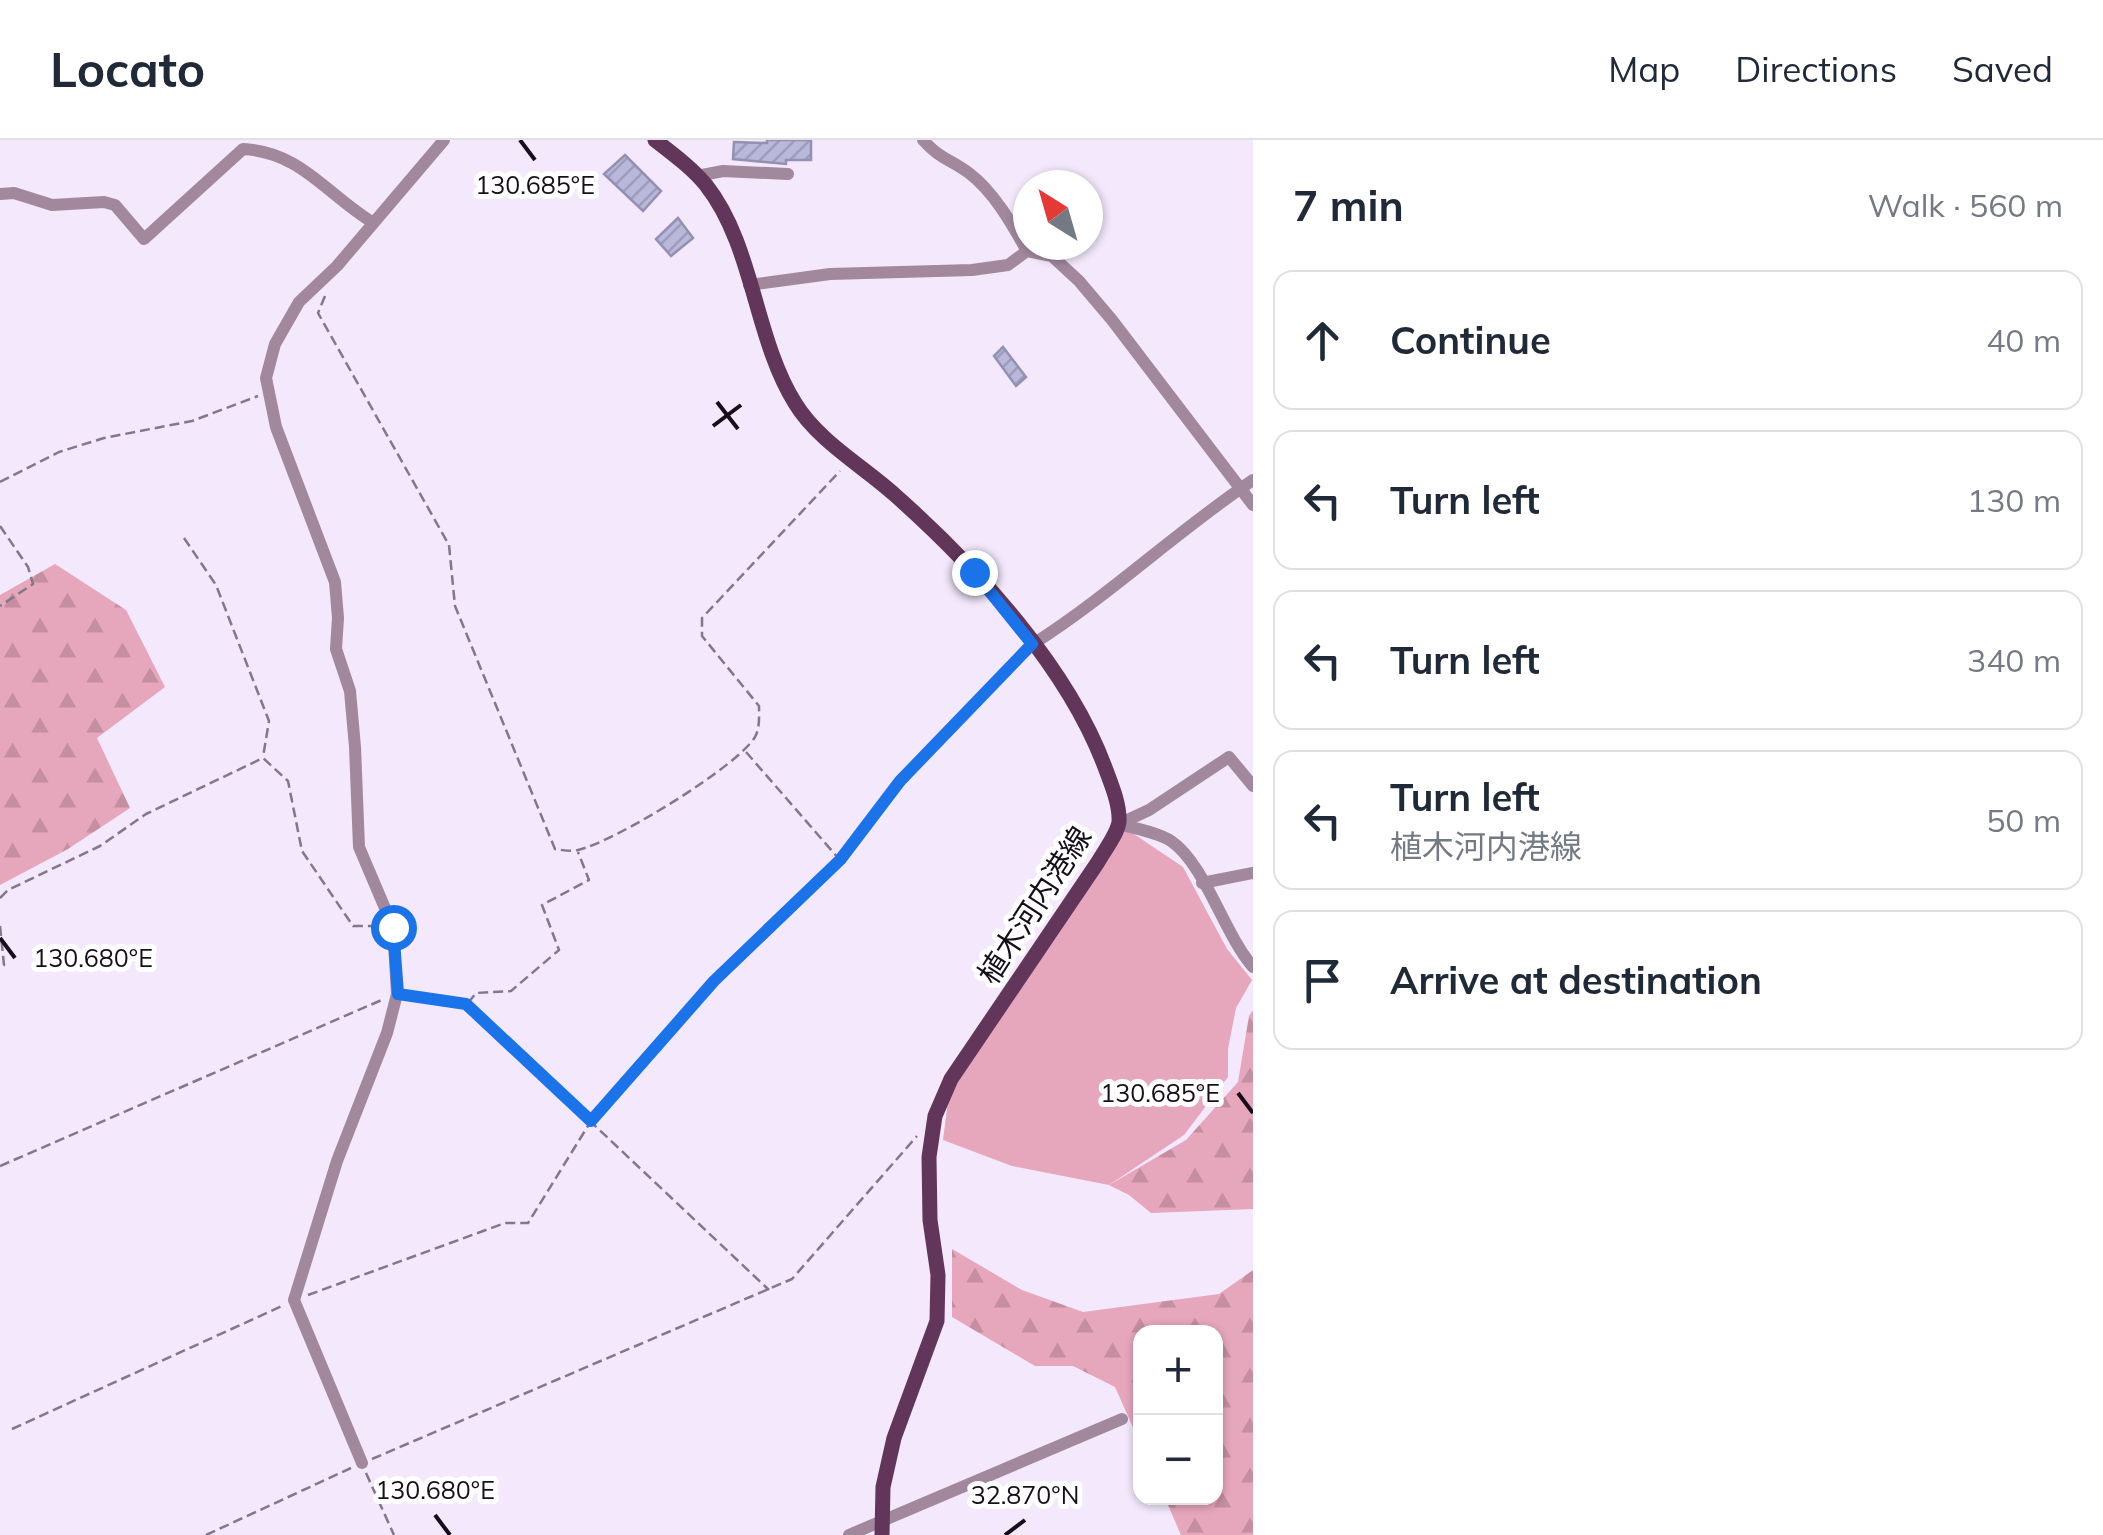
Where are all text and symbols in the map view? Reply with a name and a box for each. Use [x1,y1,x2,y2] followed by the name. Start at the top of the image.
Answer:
[50,39,205,99] text: Locato
[1608,47,1680,91] text: Map
[1735,47,1897,91] text: Directions
[1952,47,2053,91] text: Saved
[475,169,595,200] text: 130.685°E
[1013,170,1103,260] north arrow
[1293,179,1404,232] text: 7 min
[1868,185,2063,225] text: Walk · 560 m
[1295,313,1350,368] icon: ahead
[1390,316,1551,364] text: Continue
[1986,320,2061,360] text: 40 m
[1295,473,1350,528] icon: left
[1390,476,1540,524] text: Turn left
[1967,480,2061,520] text: 130 m
[952,550,998,596] route end
[1295,633,1350,688] icon: left
[1390,636,1540,684] text: Turn left
[1967,640,2061,680] text: 340 m
[1390,773,1540,821] text: Turn left
[1295,793,1350,848] icon: left
[1986,800,2061,840] text: 50 m
[969,819,1099,991] street label: 植木河内港線
[1390,826,1582,866] text: 植木河内港線
[371,905,417,951] route start
[33,942,153,973] text: 130.680°E
[1295,953,1350,1008] icon: arrive
[1390,956,1762,1004] text: Arrive at destination
[1100,1077,1220,1108] text: 130.685°E
[1133,1325,1223,1505] map controls
[1133,1325,1223,1415] button: +
[1133,1415,1223,1505] button: −
[375,1474,495,1505] text: 130.680°E
[971,1479,1079,1510] text: 32.870°N

